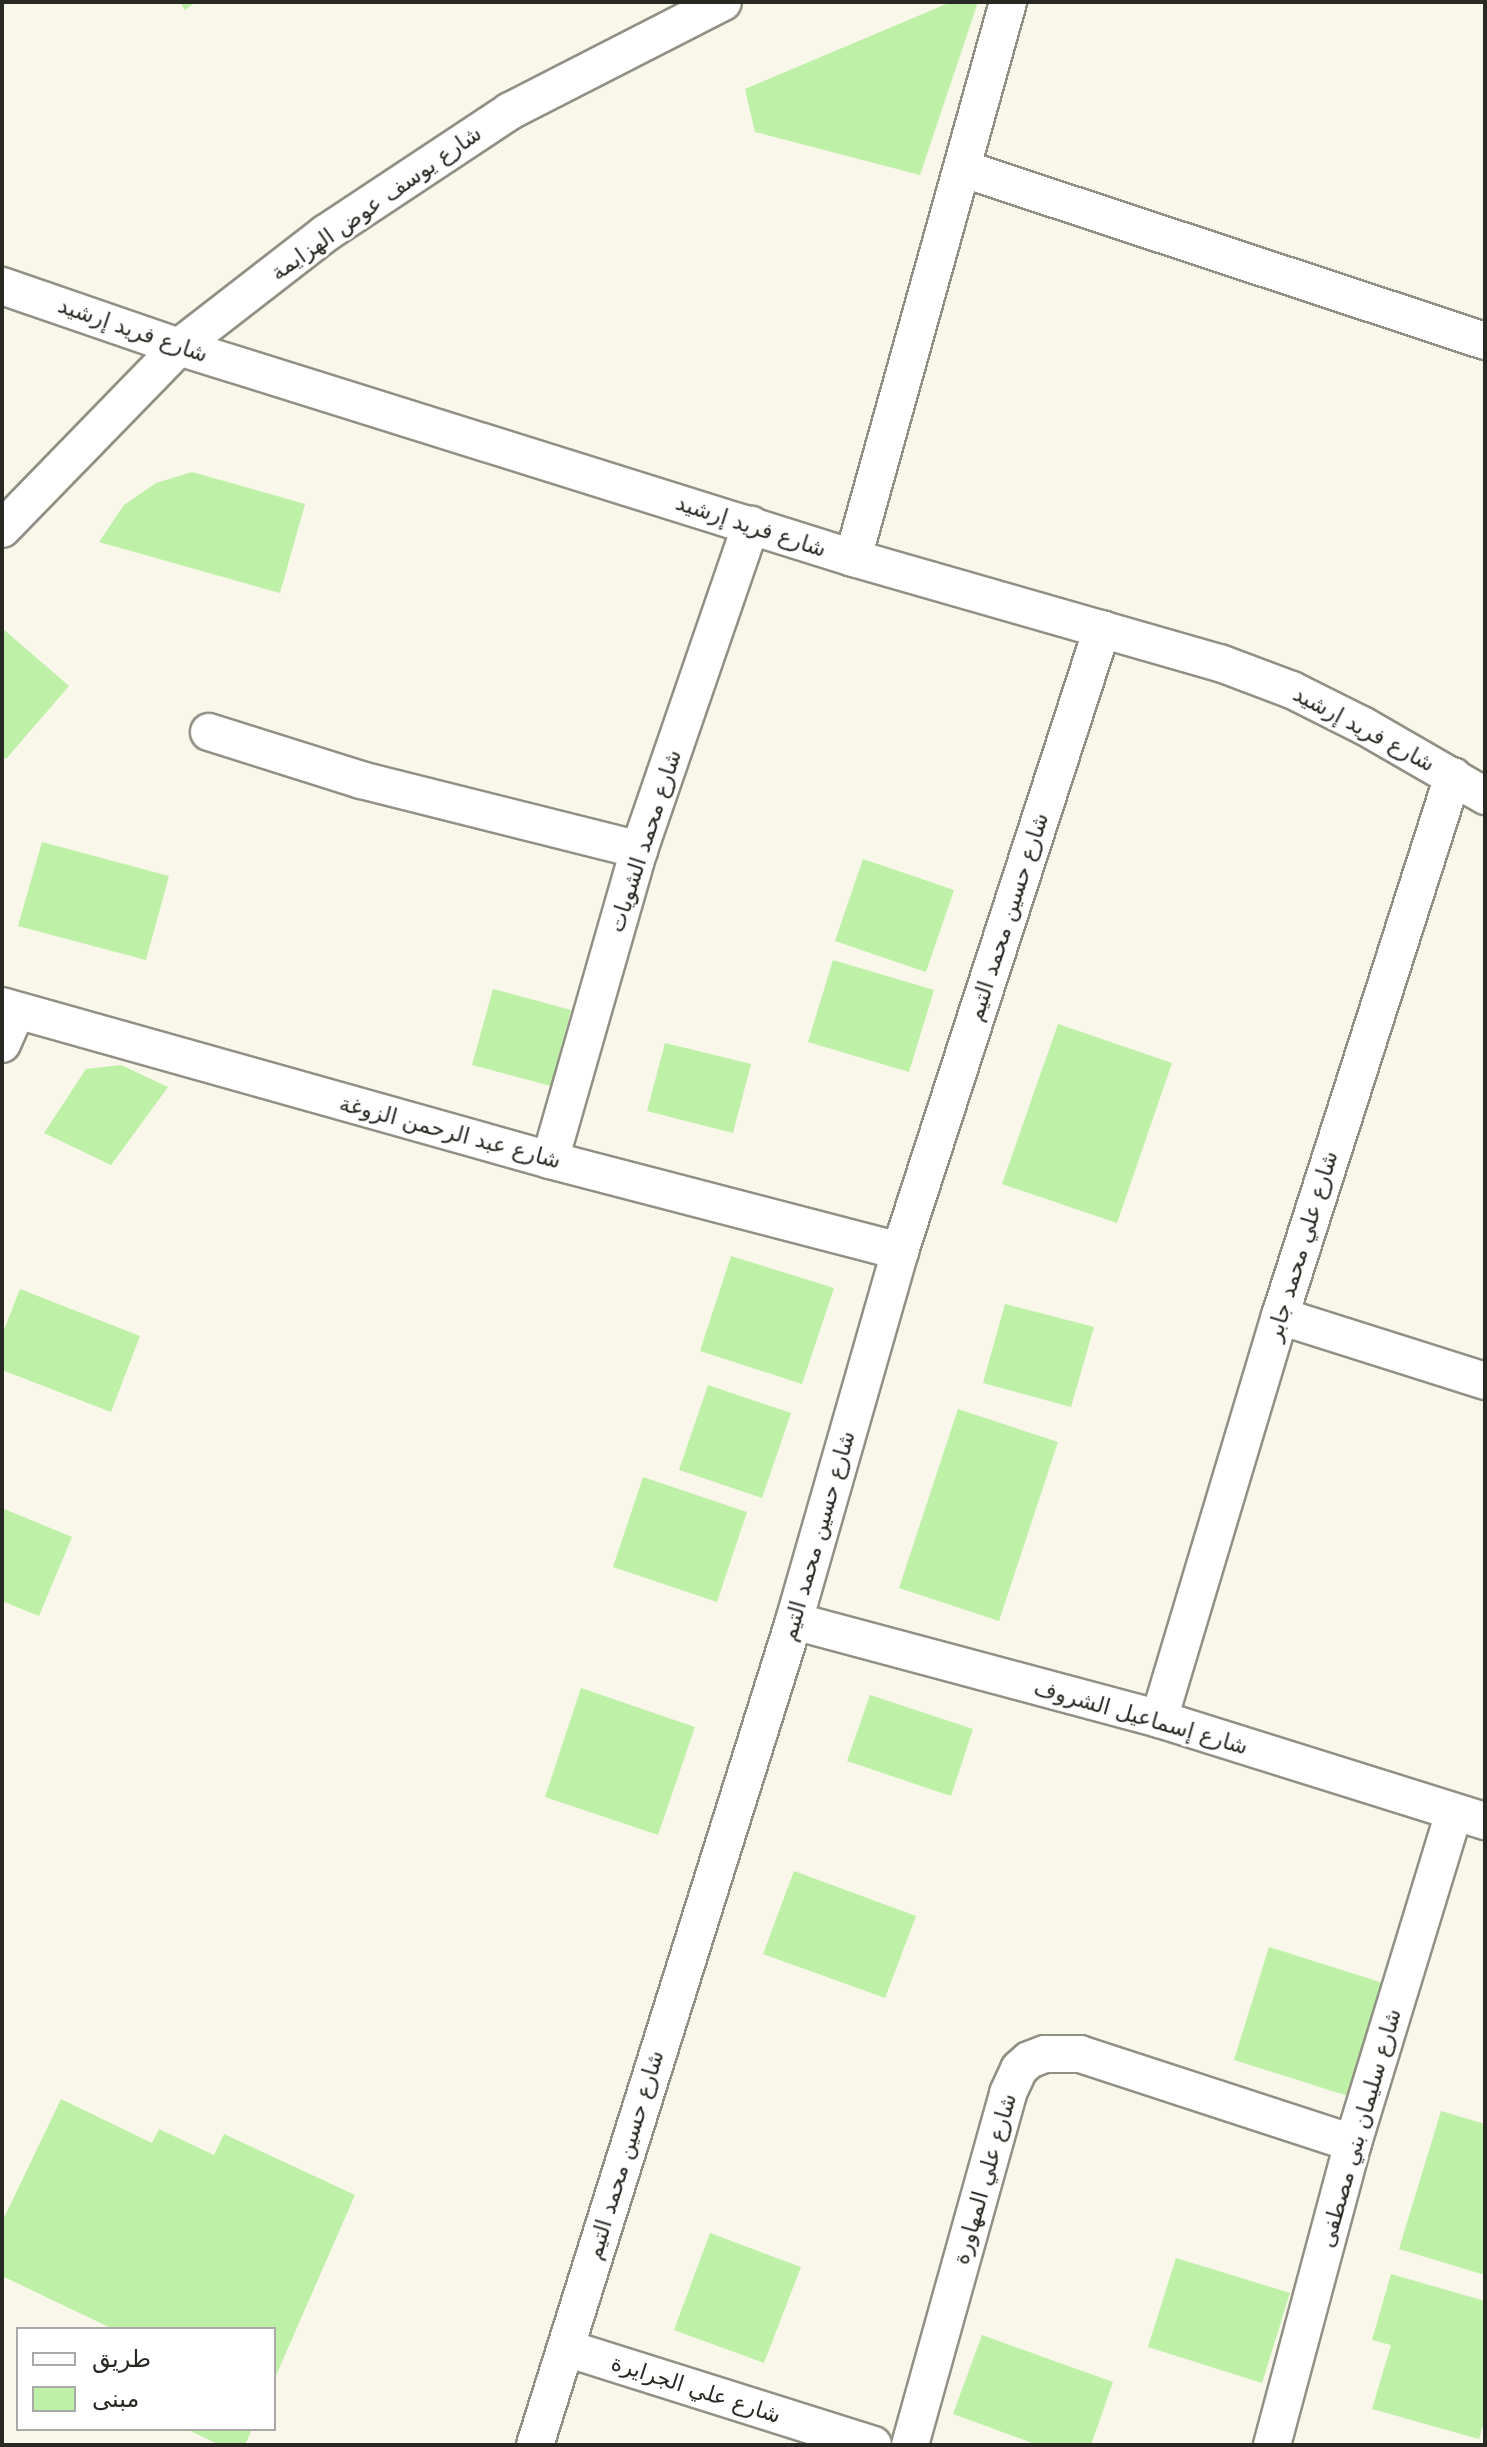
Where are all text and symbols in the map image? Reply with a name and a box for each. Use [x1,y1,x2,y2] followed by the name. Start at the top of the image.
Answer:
[265,120,487,286] street label: شارع يوسف عوض الهزايمة
[55,292,211,368] street label: شارع فريد إرشيد
[672,489,830,563] street label: شارع فريد إرشيد
[1289,681,1439,777] street label: شارع فريد إرشيد
[603,746,687,936] street label: شارع محمد الشويات
[962,810,1054,1024] street label: شارع حسين محمد التيم
[336,1090,564,1174] street label: شارع عبد الرحمن الزوغة
[1261,1148,1343,1344] street label: شارع علي محمد جابر
[775,1428,861,1644] street label: شارع حسين محمد التيم
[1031,1674,1251,1760] street label: شارع إسماعيل الشروف
[1313,2006,1407,2250] street label: شارع سليمان بني مصطفى
[581,2047,669,2263] street label: شارع حسين محمد التيم
[948,2090,1022,2268] street label: شارع علي المهاورة
[16,2327,276,2431] legend
[92,2345,151,2373] text: طريق
[608,2349,784,2429] street label: شارع علي الجرايرة
[92,2385,139,2413] text: مبنى

